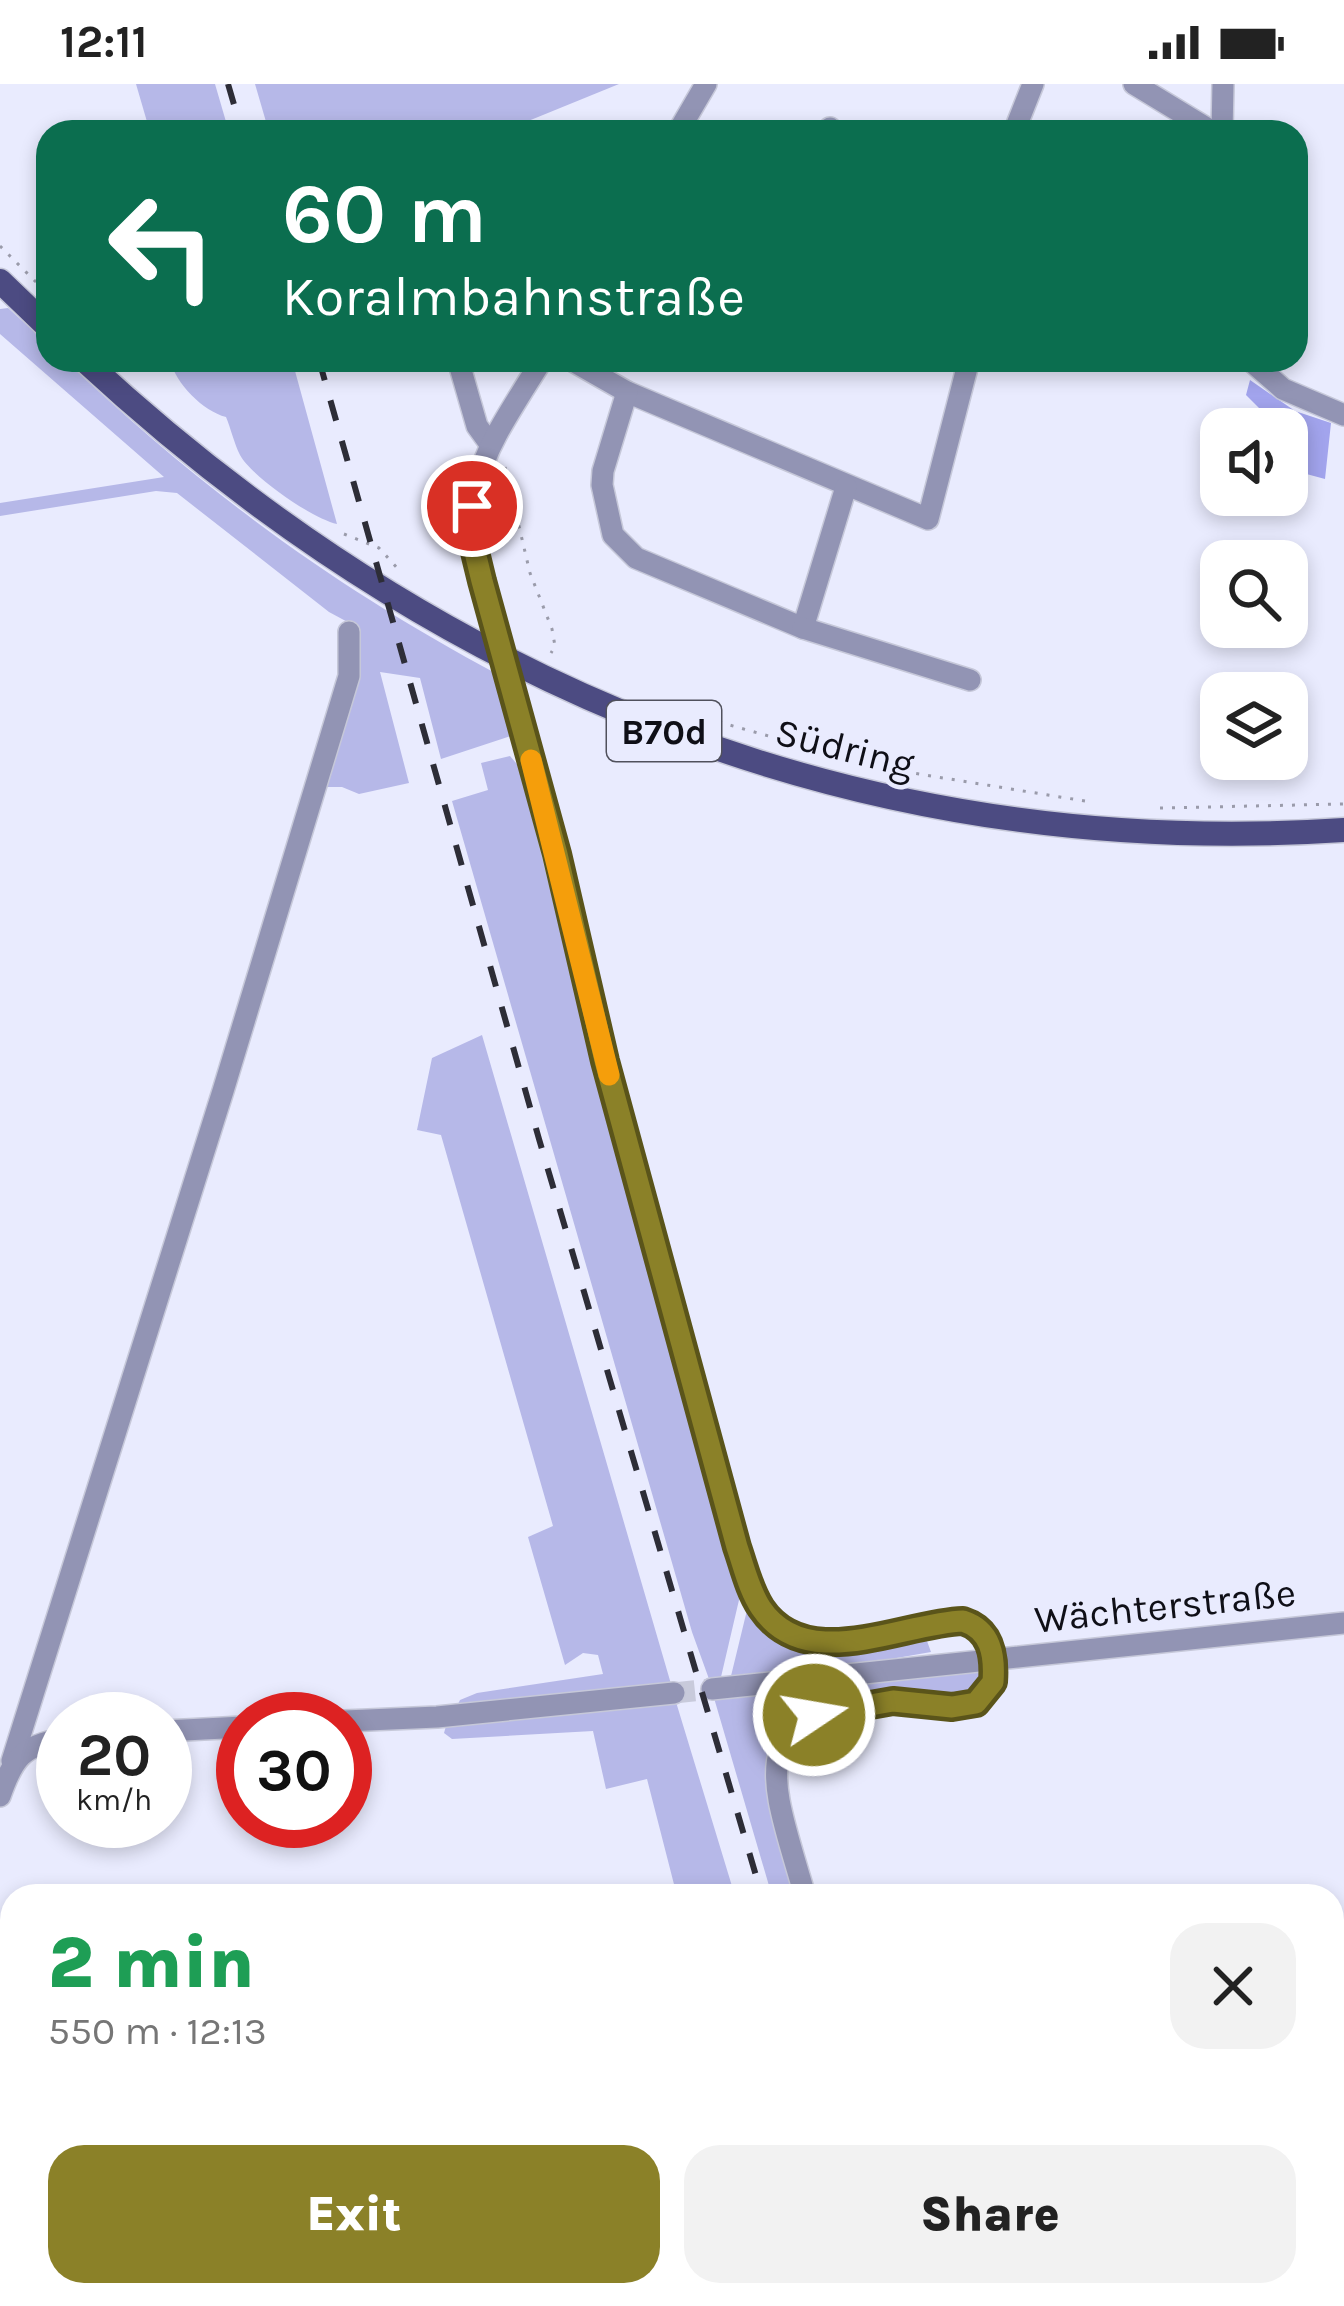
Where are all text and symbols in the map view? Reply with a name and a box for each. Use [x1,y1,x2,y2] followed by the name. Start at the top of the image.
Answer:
[60,16,147,68] text: 12:11
[282,165,487,263] text: 60 m
[84,168,240,324] icon: left
[282,265,745,329] text: Koralmbahnstraße
[1200,408,1308,780] map controls
[1200,408,1308,516] button: sound
[421,455,523,557] pin
[439,473,505,539] icon: arrive
[1200,540,1308,648] button: search
[1200,672,1308,780] button: layers
[607,701,721,761] road number: B70d
[771,709,919,787] street label: Südring
[1032,1569,1298,1643] street label: Wächterstraße
[751,1652,877,1778] position arrow
[216,1692,372,1848] speed limit sign: 30
[77,1720,151,1790] text: 20
[76,1782,152,1818] text: km/h
[48,1921,254,2005] text: 2 min
[1170,1923,1296,2049] button: close
[48,2008,267,2054] text: 550 m · 12:13
[48,2145,660,2283] button: Exit
[684,2145,1296,2283] button: Share

